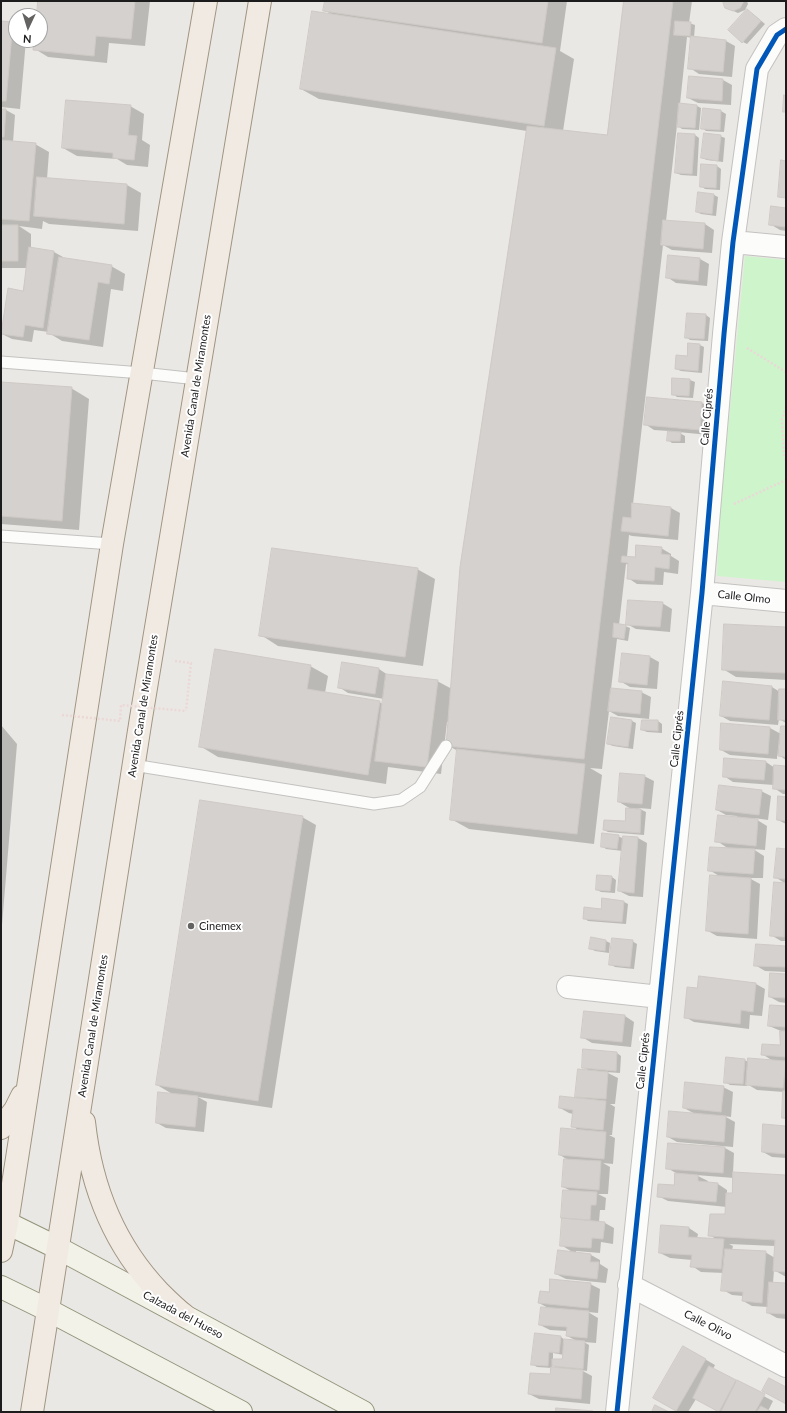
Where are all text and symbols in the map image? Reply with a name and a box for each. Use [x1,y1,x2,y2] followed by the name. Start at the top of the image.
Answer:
[8,8,48,48] north arrow
[23,33,32,46] text: N
[178,314,214,458] street label: Avenida Canal de Miramontes
[698,388,716,446] street label: Calle Ciprés
[717,588,771,606] street label: Calle Olmo
[125,634,161,778] street label: Avenida Canal de Miramontes
[667,710,687,768] street label: Calle Ciprés
[199,919,241,933] place label: Cinemex
[186,921,196,931] marker: Cinemex
[75,954,111,1098] street label: Avenida Canal de Miramontes
[633,1032,653,1090] street label: Calle Ciprés
[141,1288,225,1342] street label: Calzada del Hueso
[682,1307,734,1343] street label: Calle Olivo

